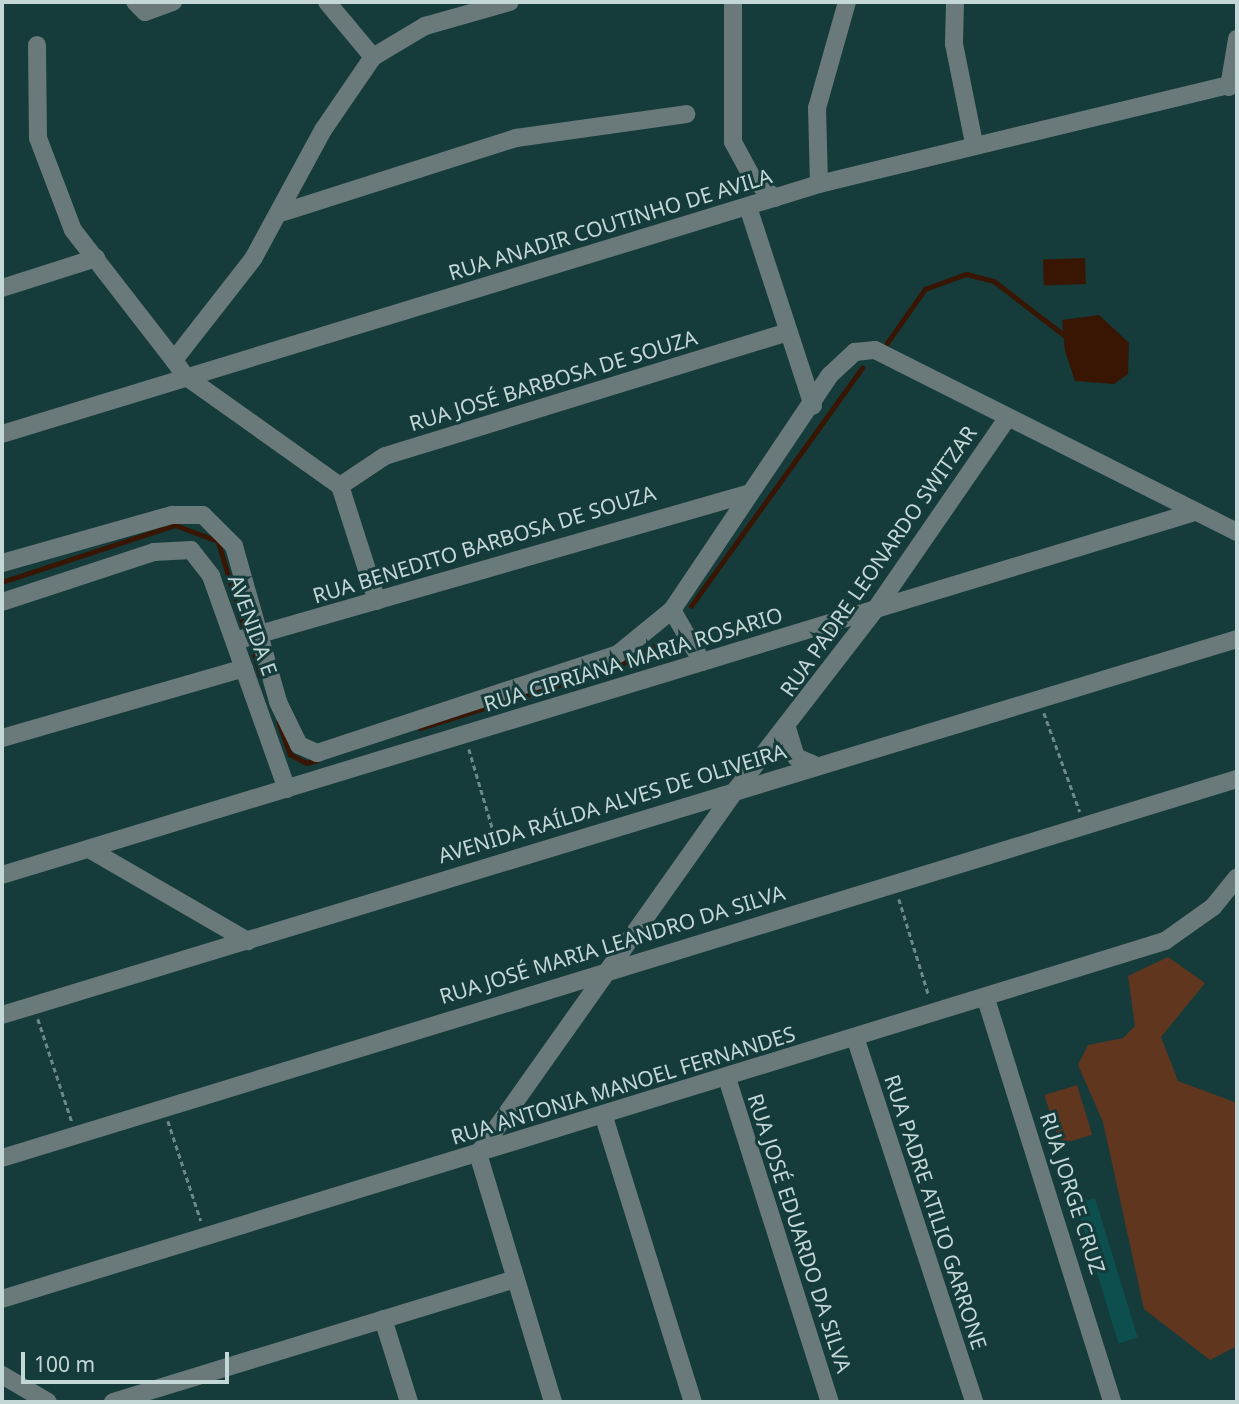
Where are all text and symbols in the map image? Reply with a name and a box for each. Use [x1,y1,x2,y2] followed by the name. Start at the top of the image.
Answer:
[445,163,775,285] street label: RUA ANADIR COUTINHO DE AVILA
[406,324,700,436] street label: RUA JOSÉ BARBOSA DE SOUZA
[775,421,981,701] street label: RUA PADRE LEONARDO SWITZAR
[309,480,659,608] street label: RUA BENEDITO BARBOSA DE SOUZA
[223,571,283,679] street label: AVENIDA E
[481,601,785,717] street label: RUA CIPRIANA MARIA ROSARIO
[435,738,789,868] street label: AVENIDA RAÍLDA ALVES DE OLIVEIRA
[436,879,788,1009] street label: RUA JOSÉ MARIA LEANDRO DA SILVA
[448,1021,798,1149] street label: RUA ANTONIA MANOEL FERNANDES
[880,1071,992,1353] street label: RUA PADRE ATILIO GARRONE
[743,1090,857,1376] street label: RUA JOSÉ EDUARDO DA SILVA
[1035,1109,1111,1277] street label: RUA JORGE CRUZ
[24,1338,233,1382] scale bar
[34,1350,95,1378] text: 100 m

